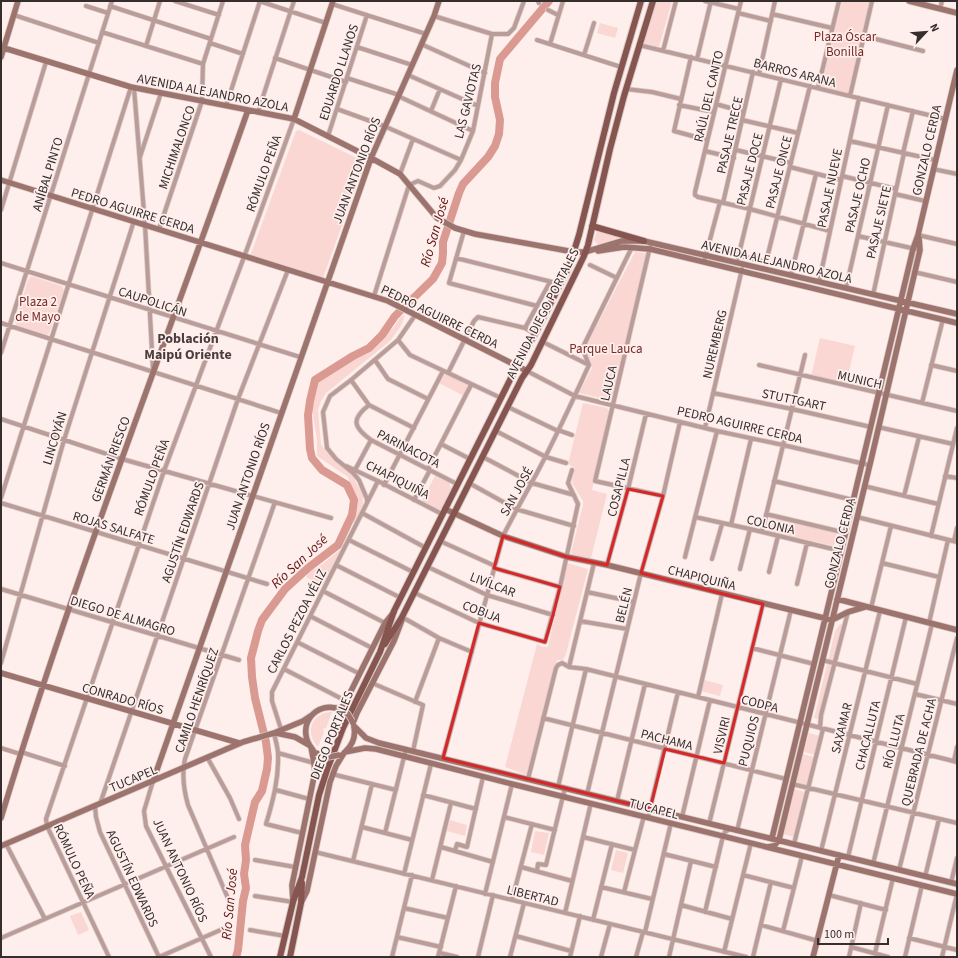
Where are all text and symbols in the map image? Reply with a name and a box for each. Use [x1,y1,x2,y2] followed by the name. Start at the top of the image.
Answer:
[906,12,946,52] north arrow
[926,21,943,34] text: N
[315,22,363,123] street label: EDUARDO LLANOS
[814,28,877,61] park label: Plaza Óscar Bonilla
[690,49,728,144] street label: RAÚL DEL CANTO
[752,54,839,92] street label: BARROS ARANA
[450,62,486,141] street label: LAS GAVIOTAS
[135,69,291,117] street label: AVENIDA ALEJANDRO AZOLA
[712,95,748,176] street label: PASAJE TRECE
[908,102,946,197] street label: GONZALO CERDA
[154,103,200,192] street label: MICHIMALONCO
[328,114,386,226] street label: JUAN ANTONIO RÍOS
[242,131,287,214] street label: RÓMULO PEÑA
[732,131,768,208] street label: PASAJE DOCE
[761,134,797,211] street label: PASAJE ONCE
[28,135,68,214] street label: ANÍBAL PINTO
[813,147,847,230] street label: PASAJE NUEVE
[841,156,875,235] street label: PASAJE OCHO
[69,184,198,239] street label: PEDRO AGUIRRE CERDA
[862,184,896,261] street label: PASAJE SIETE
[415,195,455,270] water label: Río San José
[700,236,855,288] street label: AVENIDA ALEJANDRO AZOLA
[502,245,584,382] street label: AVENIDA DIEGO PORTALES
[378,281,502,354] street label: PEDRO AGUIRRE CERDA
[116,282,189,322] street label: CAUPOLICÁN
[15,293,61,326] park label: Plaza 2 de Mayo
[698,308,732,381] street label: NUREMBERG
[144,329,232,365] district label: Población Maipú Oriente
[569,340,643,358] park label: Parque Lauca
[596,363,622,403] street label: LAUCA
[836,366,884,394] street label: MUNICH
[760,384,827,416] street label: STUTTGART
[675,402,805,448] street label: PEDRO AGUIRRE CERDA
[38,409,72,467] street label: LINCOYÁN
[87,414,135,505] street label: GERMÁN RIESCO
[221,420,275,533] street label: JUAN ANTONIO RÍOS
[374,425,444,473] street label: PARINACOTA
[130,435,175,518] street label: RÓMULO PEÑA
[603,455,635,519] street label: COSAPILLA
[362,456,433,504] street label: CHAPIQUIÑA
[496,464,538,519] street label: SAN JOSÉ
[157,479,209,585] street label: AGUSTÍN EDWARDS
[820,495,860,590] street label: GONZALO CERDA
[71,507,157,549] street label: ROJAS SALFATE
[745,511,798,539] street label: COLONIA
[267,530,333,594] water label: Río San José
[666,561,739,595] street label: CHAPIQUIÑA
[263,566,331,677] street label: CARLOS PEZOA VÉLIZ
[467,568,519,602] street label: LIVÍLCAR
[611,586,637,625] street label: BELÉN
[68,591,177,640] street label: DIEGO DE ALMAGRO
[460,596,504,628] street label: COBIJA
[171,645,223,755] street label: CAMILO HENRÍQUEZ
[80,679,166,719] street label: CONRADO RÍOS
[306,688,358,782] street label: DIEGO PORTALES
[739,691,781,717] street label: CODPA
[897,695,941,808] street label: QUEBRADA DE ACHA
[851,697,886,772] street label: CHACALLUTA
[827,700,857,756] street label: SAXAMAR
[878,711,910,771] street label: RÍO LLUTA
[734,714,764,769] street label: PUQUIOS
[709,715,735,756] street label: VISVIRI
[639,725,696,755] street label: PACHAMA
[107,761,160,797] street label: TUCAPEL
[627,794,680,824] street label: TUCAPEL
[148,816,212,925] street label: JUAN ANTONIO RÍOS
[49,821,100,903] street label: RÓMULO PEÑA
[102,827,163,930] street label: AGUSTÍN EDWARDS
[217,867,243,941] water label: Río San José
[505,881,561,911] street label: LIBERTAD
[818,920,888,946] scale bar
[824,926,854,943] text: 100 m

